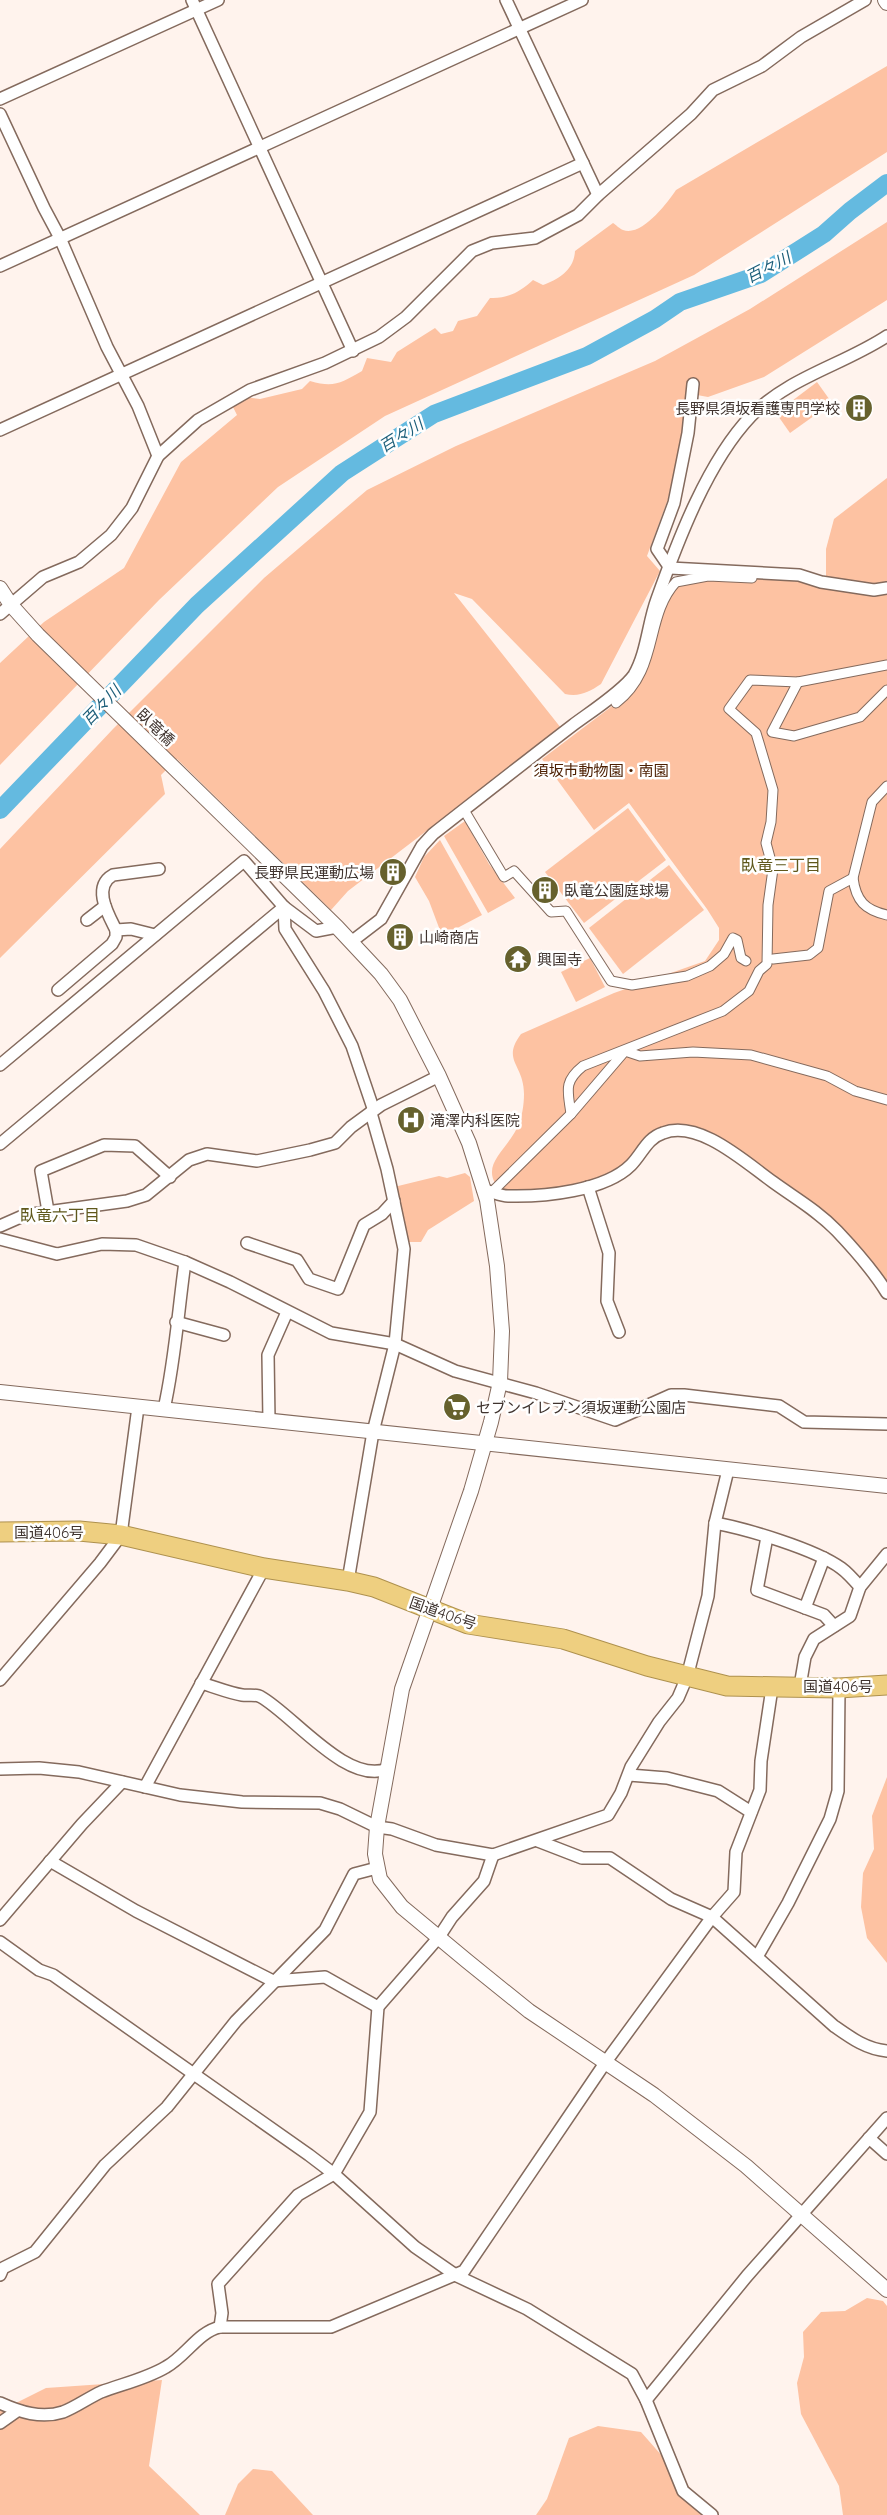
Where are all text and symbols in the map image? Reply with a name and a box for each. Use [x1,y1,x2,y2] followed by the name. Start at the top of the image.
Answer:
[742,246,796,287] water label: 百々川
[844,393,874,423] building icon: 長野県須坂看護専門学校
[675,399,840,418] place label: 長野県須坂看護専門学校
[375,413,428,456] water label: 百々川
[77,679,126,729] water label: 百々川
[133,705,179,749] street label: 臥竜橋
[533,761,669,780] park label: 須坂市動物園・南園
[741,855,821,875] district label: 臥竜三丁目
[378,857,408,887] building icon: 長野県民運動広場
[254,863,374,882] place label: 長野県民運動広場
[530,875,560,905] building icon: 臥竜公園庭球場
[564,881,669,900] place label: 臥竜公園庭球場
[385,922,415,952] building icon: 山崎商店
[419,928,479,947] place label: 山崎商店
[503,944,533,974] temple icon: 興国寺
[537,950,582,969] place label: 興国寺
[396,1105,426,1135] hospital icon: 滝澤内科医院
[430,1111,520,1130] place label: 滝澤内科医院
[20,1205,100,1225] district label: 臥竜六丁目
[442,1392,472,1422] supermarket icon: セブンイレブン須坂運動公園店
[476,1398,686,1417] place label: セブンイレブン須坂運動公園店
[14,1523,84,1542] street label: 国道406号
[407,1593,479,1633] street label: 国道406号
[803,1677,873,1696] street label: 国道406号

